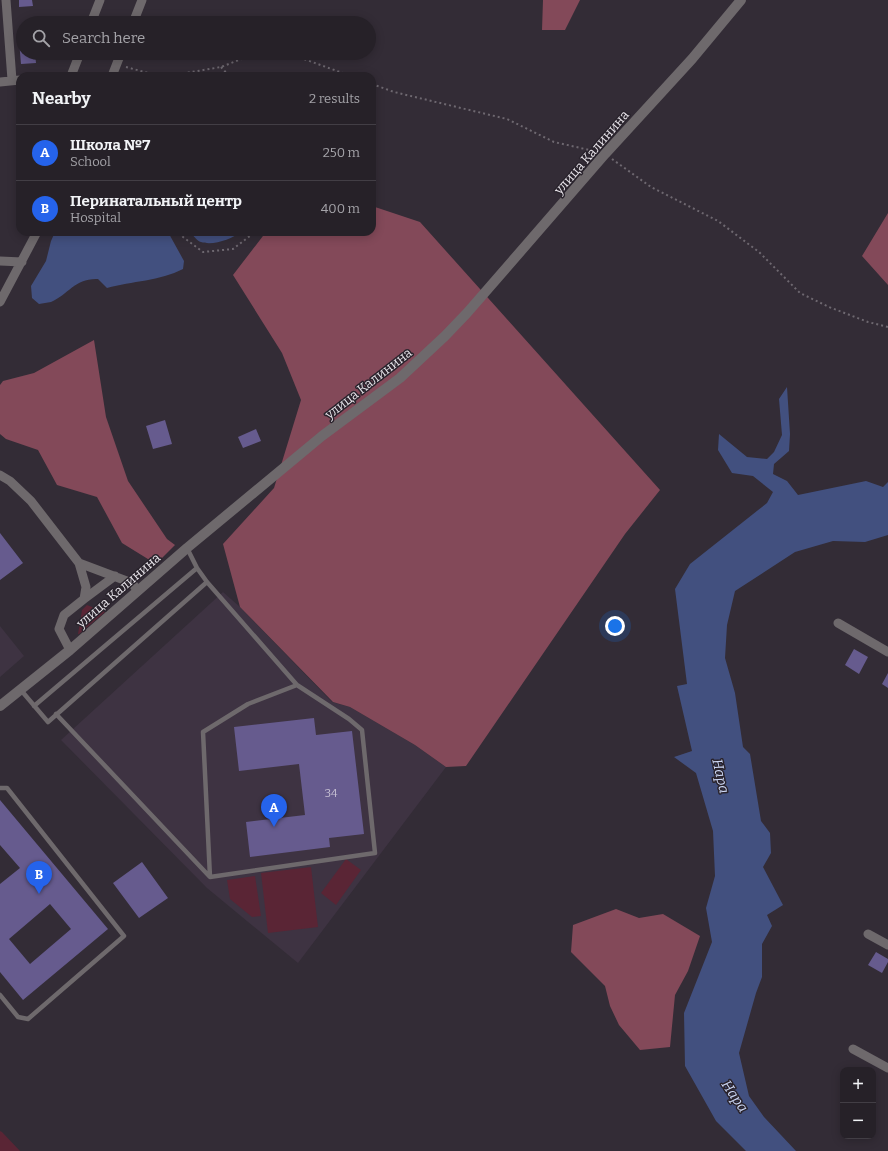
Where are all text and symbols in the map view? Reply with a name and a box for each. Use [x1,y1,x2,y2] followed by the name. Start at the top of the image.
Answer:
[16,16,376,60] search box
[30,27,52,49] icon: search
[62,29,145,47] text: Search here
[32,88,91,109] text: Nearby
[309,91,360,106] text: 2 results
[550,107,632,198] street label: улица Калинина
[70,136,150,154] text: Школа №7
[40,145,50,160] text: A
[323,145,360,160] text: 250 m
[70,154,111,169] text: School
[70,192,242,210] text: Перинатальный центр
[41,201,49,216] text: B
[321,201,360,216] text: 400 m
[70,210,121,225] text: Hospital
[321,345,415,423] street label: улица Калинина
[73,550,163,632] street label: улица Калинина
[605,616,625,636] your location
[708,757,733,795] water label: Нара
[325,787,338,800] house number: 34
[261,794,287,827] pin: A
[26,861,52,894] pin: B
[840,1067,876,1139] map controls
[840,1067,876,1103] button: +
[718,1077,751,1116] water label: Нара
[840,1103,876,1139] button: −

